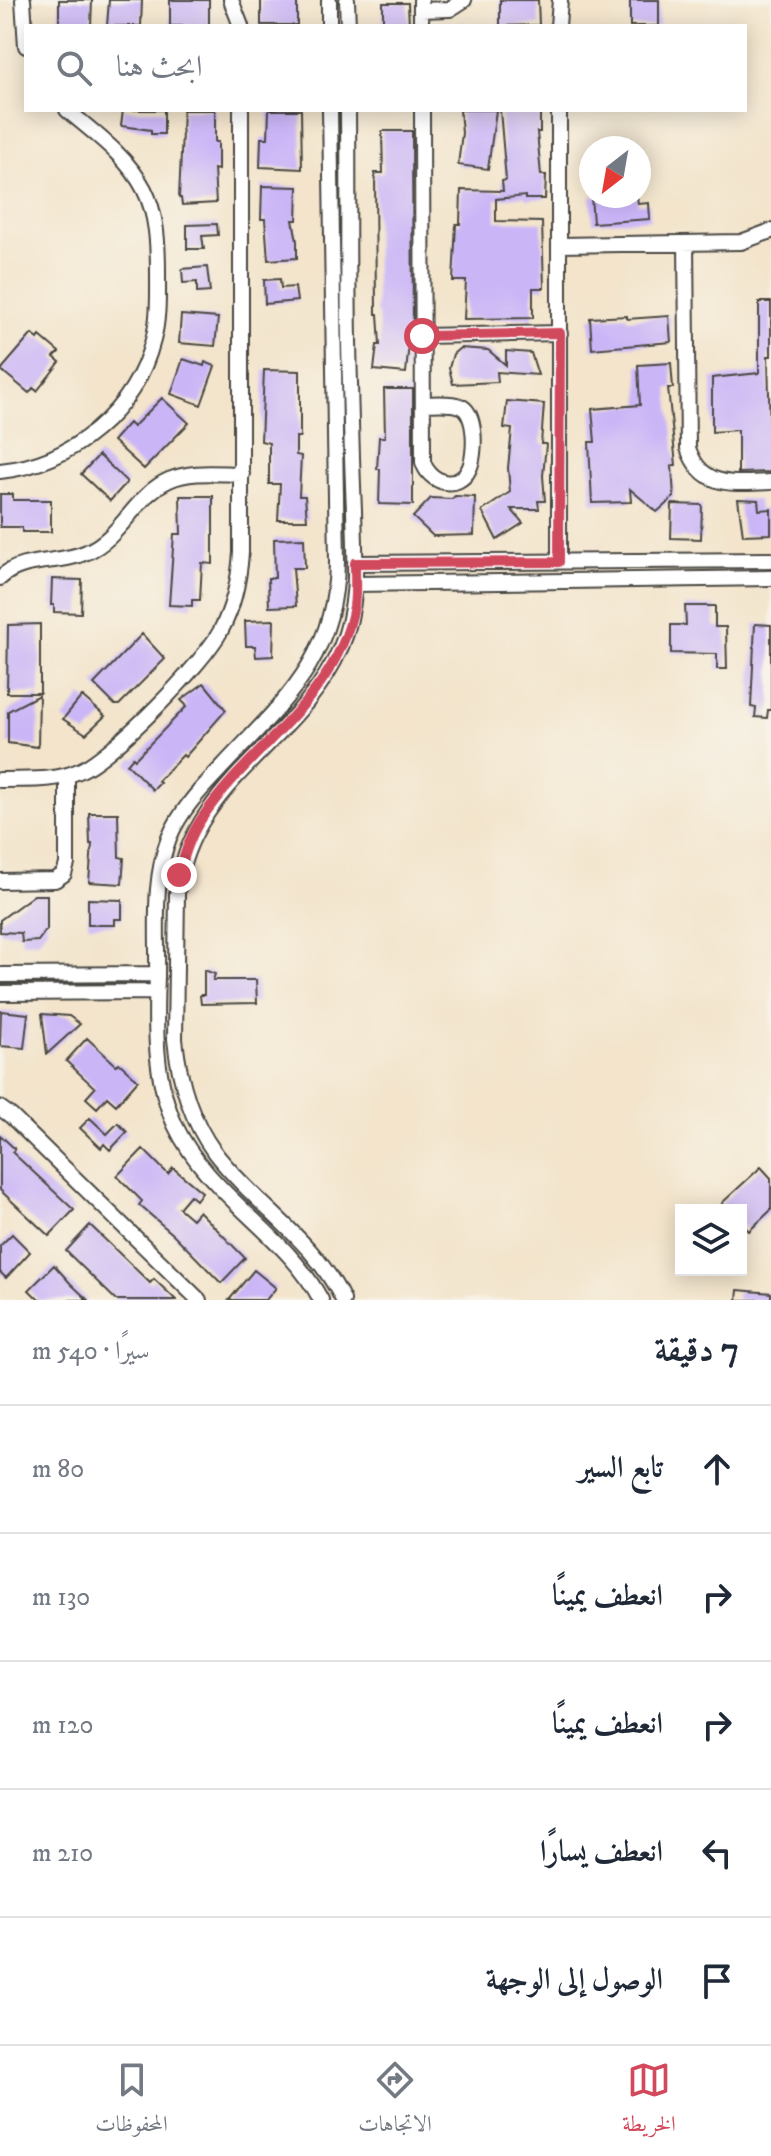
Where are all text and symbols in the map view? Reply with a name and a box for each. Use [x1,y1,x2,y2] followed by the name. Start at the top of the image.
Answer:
[24,24,747,112] search box
[52,46,96,90] icon: search
[116,49,202,86] text: ابحث هنا
[579,136,651,208] north arrow
[404,318,440,354] route start
[161,857,197,893] route end
[675,1204,747,1276] map controls
[675,1204,747,1276] button: layers
[654,1329,739,1371] text: 7 دقيقة
[32,1335,150,1368] text: سيرًا · 540 m
[695,1447,739,1491] icon: ahead
[578,1450,663,1487] text: تابع السير
[32,1453,84,1486] text: 80 m
[695,1575,739,1619] icon: right
[552,1578,663,1615] text: انعطف يمينًا
[32,1581,90,1614] text: 130 m
[695,1703,739,1747] icon: right
[552,1706,663,1743] text: انعطف يمينًا
[32,1709,93,1742] text: 120 m
[695,1831,739,1875] icon: left
[540,1834,663,1871] text: انعطف يسارًا
[32,1837,93,1870] text: 210 m
[695,1959,739,2003] icon: arrive
[486,1962,663,1999] text: الوصول إلى الوجهة
[95,2058,168,2145] tab: المحفوظات
[358,2058,432,2145] tab: الاتجاهات
[622,2058,676,2145] tab: الخريطة

